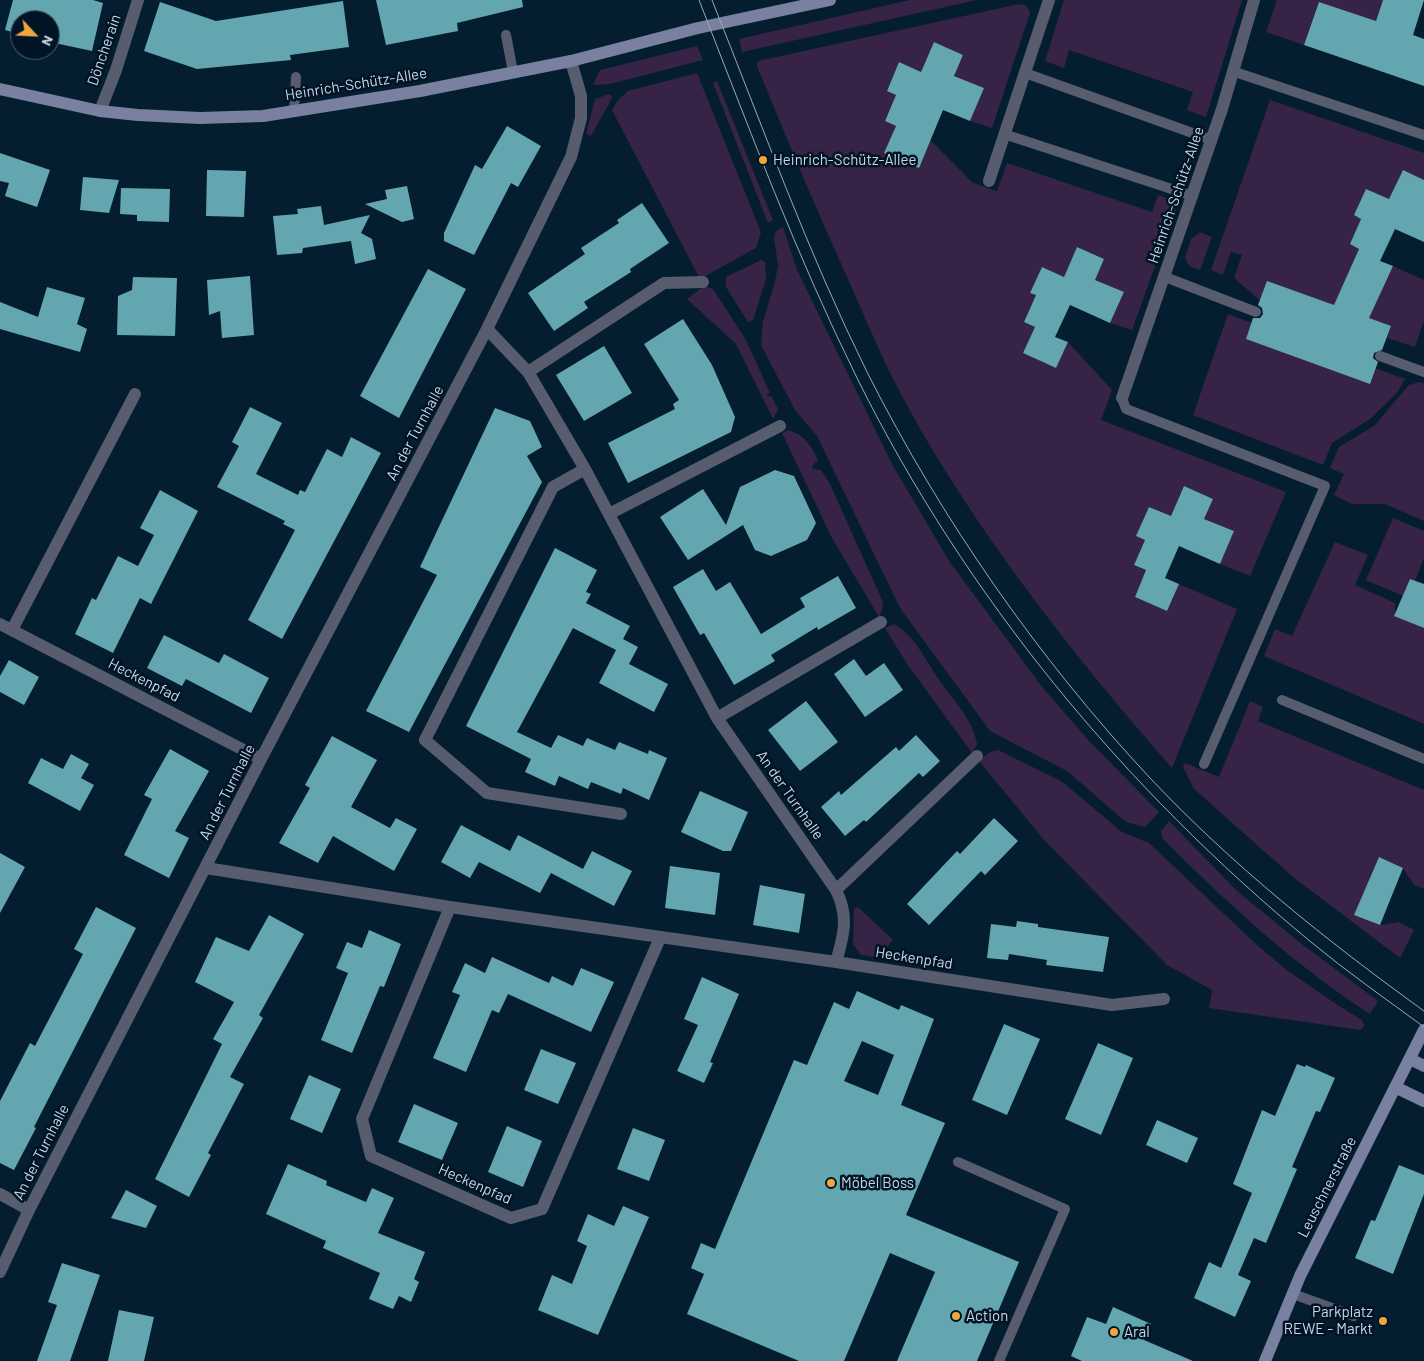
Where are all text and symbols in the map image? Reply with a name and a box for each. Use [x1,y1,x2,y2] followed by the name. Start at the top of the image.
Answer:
[10,10,60,60] north arrow
[83,12,125,88] street label: Döncherain
[38,33,58,49] text: N
[284,64,428,104] street label: Heinrich-Schütz-Allee
[1144,124,1208,266] street label: Heinrich-Schütz-Allee
[773,151,916,169] place label: Heinrich-Schütz-Allee
[757,154,769,166] marker: Heinrich-Schütz-Allee
[382,382,448,484] street label: An der Turnhalle
[105,654,183,706] street label: Heckenpfad
[195,741,259,843] street label: An der Turnhalle
[753,747,827,843] street label: An der Turnhalle
[874,943,954,973] street label: Heckenpfad
[9,1101,73,1203] street label: An der Turnhalle
[1294,1133,1360,1241] street label: Leuschnerstraße
[436,1160,514,1208] street label: Heckenpfad
[841,1174,914,1192] place label: Möbel Boss
[825,1177,837,1189] marker: Möbel Boss
[1284,1303,1373,1338] place label: Parkplatz REWE - Markt
[966,1307,1008,1325] place label: Action
[950,1310,962,1322] marker: Action
[1377,1315,1389,1327] marker: Parkplatz REWE - Markt
[1124,1323,1150,1341] place label: Aral
[1108,1326,1120,1338] marker: Aral

